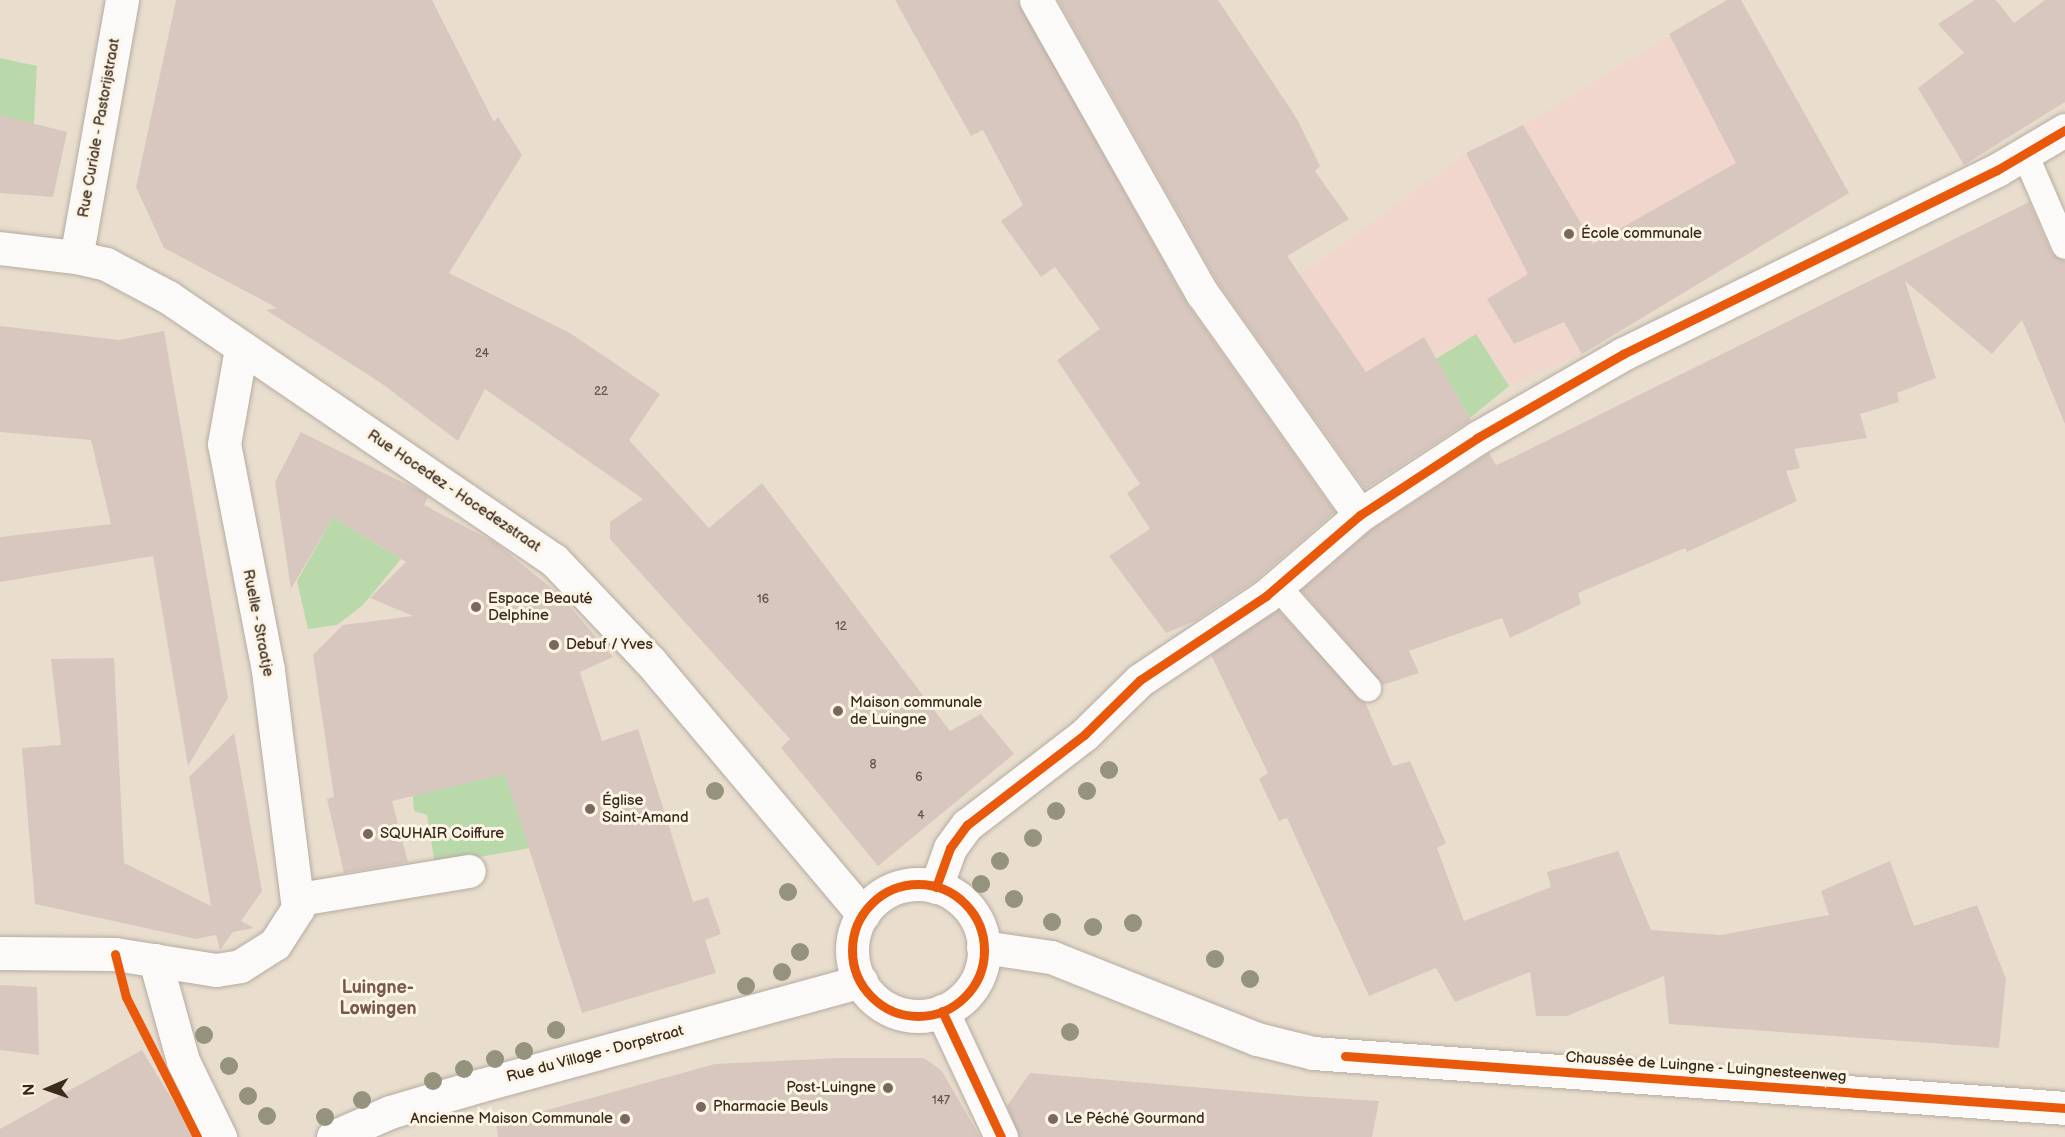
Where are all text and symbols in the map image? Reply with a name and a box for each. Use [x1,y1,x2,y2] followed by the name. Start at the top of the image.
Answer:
[74,36,124,220] street label: Rue Curiale - Pastorijstraat
[1581,225,1702,243] place label: École communale
[1562,227,1576,241] marker: École communale
[475,347,489,361] house number: 24
[594,385,608,399] house number: 22
[363,426,545,556] street label: Rue Hocedez - Hocedezstraat
[239,567,277,679] street label: Ruelle - Straatje
[488,589,593,624] place label: Espace Beauté Delphine
[757,593,769,607] house number: 16
[469,600,483,614] marker: Espace Beauté Delphine
[835,620,847,634] house number: 12
[566,636,654,654] place label: Debuf / Yves
[547,638,561,652] marker: Debuf / Yves
[850,693,982,728] place label: Maison communale de Luingne
[831,704,845,718] marker: Maison communale de Luingne
[870,758,876,772] house number: 8
[915,771,923,785] house number: 6
[602,791,689,826] place label: Église Saint-Amand
[583,802,597,816] marker: Église Saint-Amand
[917,809,925,823] house number: 4
[380,825,504,843] place label: SQUHAIR Coiffure
[361,827,375,841] marker: SQUHAIR Coiffure
[339,978,417,1020] district label: Luingne- Lowingen
[504,1021,686,1087] street label: Rue du Village - Dorpstraat
[1564,1048,1848,1086] street label: Chaussée de Luingne - Luingnesteenweg
[18,1059,78,1119] north arrow
[786,1079,876,1097] place label: Post-Luingne
[881,1081,895,1095] marker: Post-Luingne
[20,1083,39,1096] text: N
[932,1094,950,1108] house number: 147
[713,1098,828,1116] place label: Pharmacie Beuls
[694,1100,708,1114] marker: Pharmacie Beuls
[410,1110,613,1128] place label: Ancienne Maison Communale
[1065,1110,1205,1128] place label: Le Péché Gourmand
[618,1112,632,1126] marker: Ancienne Maison Communale
[1046,1112,1060,1126] marker: Le Péché Gourmand

